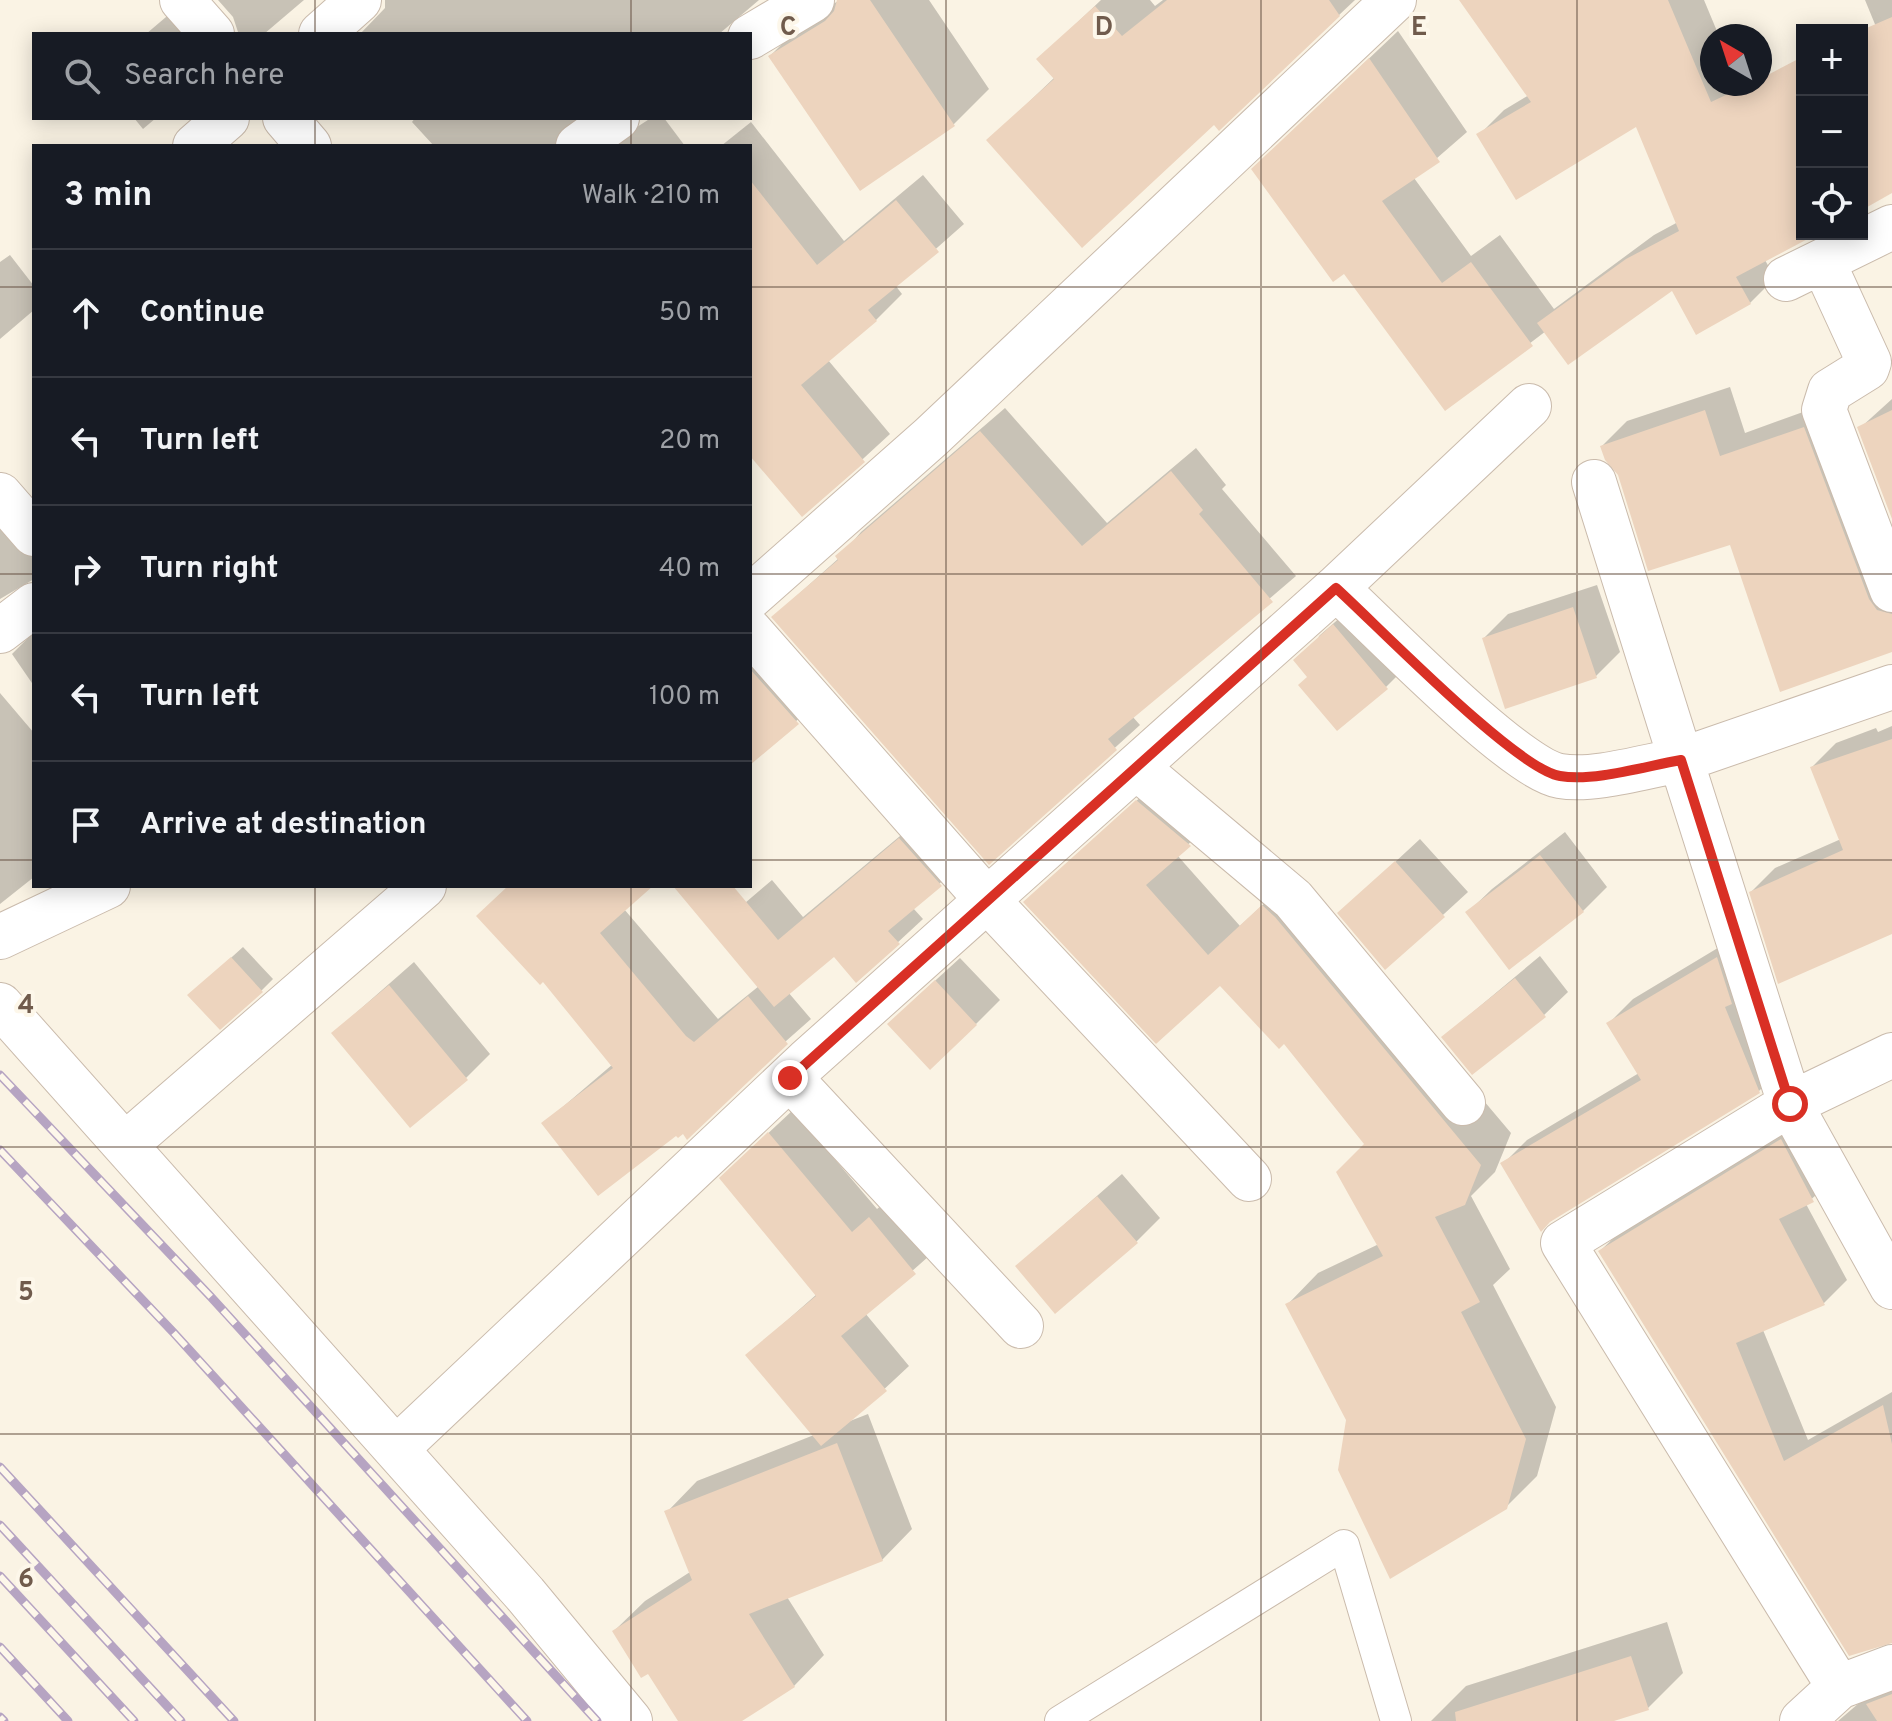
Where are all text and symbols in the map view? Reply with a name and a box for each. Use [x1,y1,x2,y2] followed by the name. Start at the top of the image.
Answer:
[780,12,796,45] text: C
[1095,12,1113,45] text: D
[1411,12,1427,45] text: E
[1700,24,1772,96] north arrow
[1796,24,1868,240] map controls
[1796,24,1868,96] button: +
[32,32,752,120] search box
[60,54,104,98] icon: search
[124,58,284,95] text: Search here
[1796,96,1868,168] button: −
[1796,168,1868,240] button: locate
[64,175,152,218] text: 3 min
[582,180,720,213] text: Walk · 210 m
[64,291,108,335] icon: ahead
[140,295,265,332] text: Continue
[659,297,720,330] text: 50 m
[64,419,108,463] icon: left
[140,423,260,460] text: Turn left
[659,425,720,458] text: 20 m
[64,547,108,591] icon: right
[140,551,278,588] text: Turn right
[659,553,720,586] text: 40 m
[64,675,108,719] icon: left
[140,679,260,716] text: Turn left
[649,681,720,714] text: 100 m
[64,803,108,847] icon: arrive
[140,807,426,844] text: Arrive at destination
[18,990,34,1023] text: 4
[772,1060,808,1096] route end
[1772,1086,1808,1122] route start
[18,1277,34,1310] text: 5
[18,1564,34,1597] text: 6

